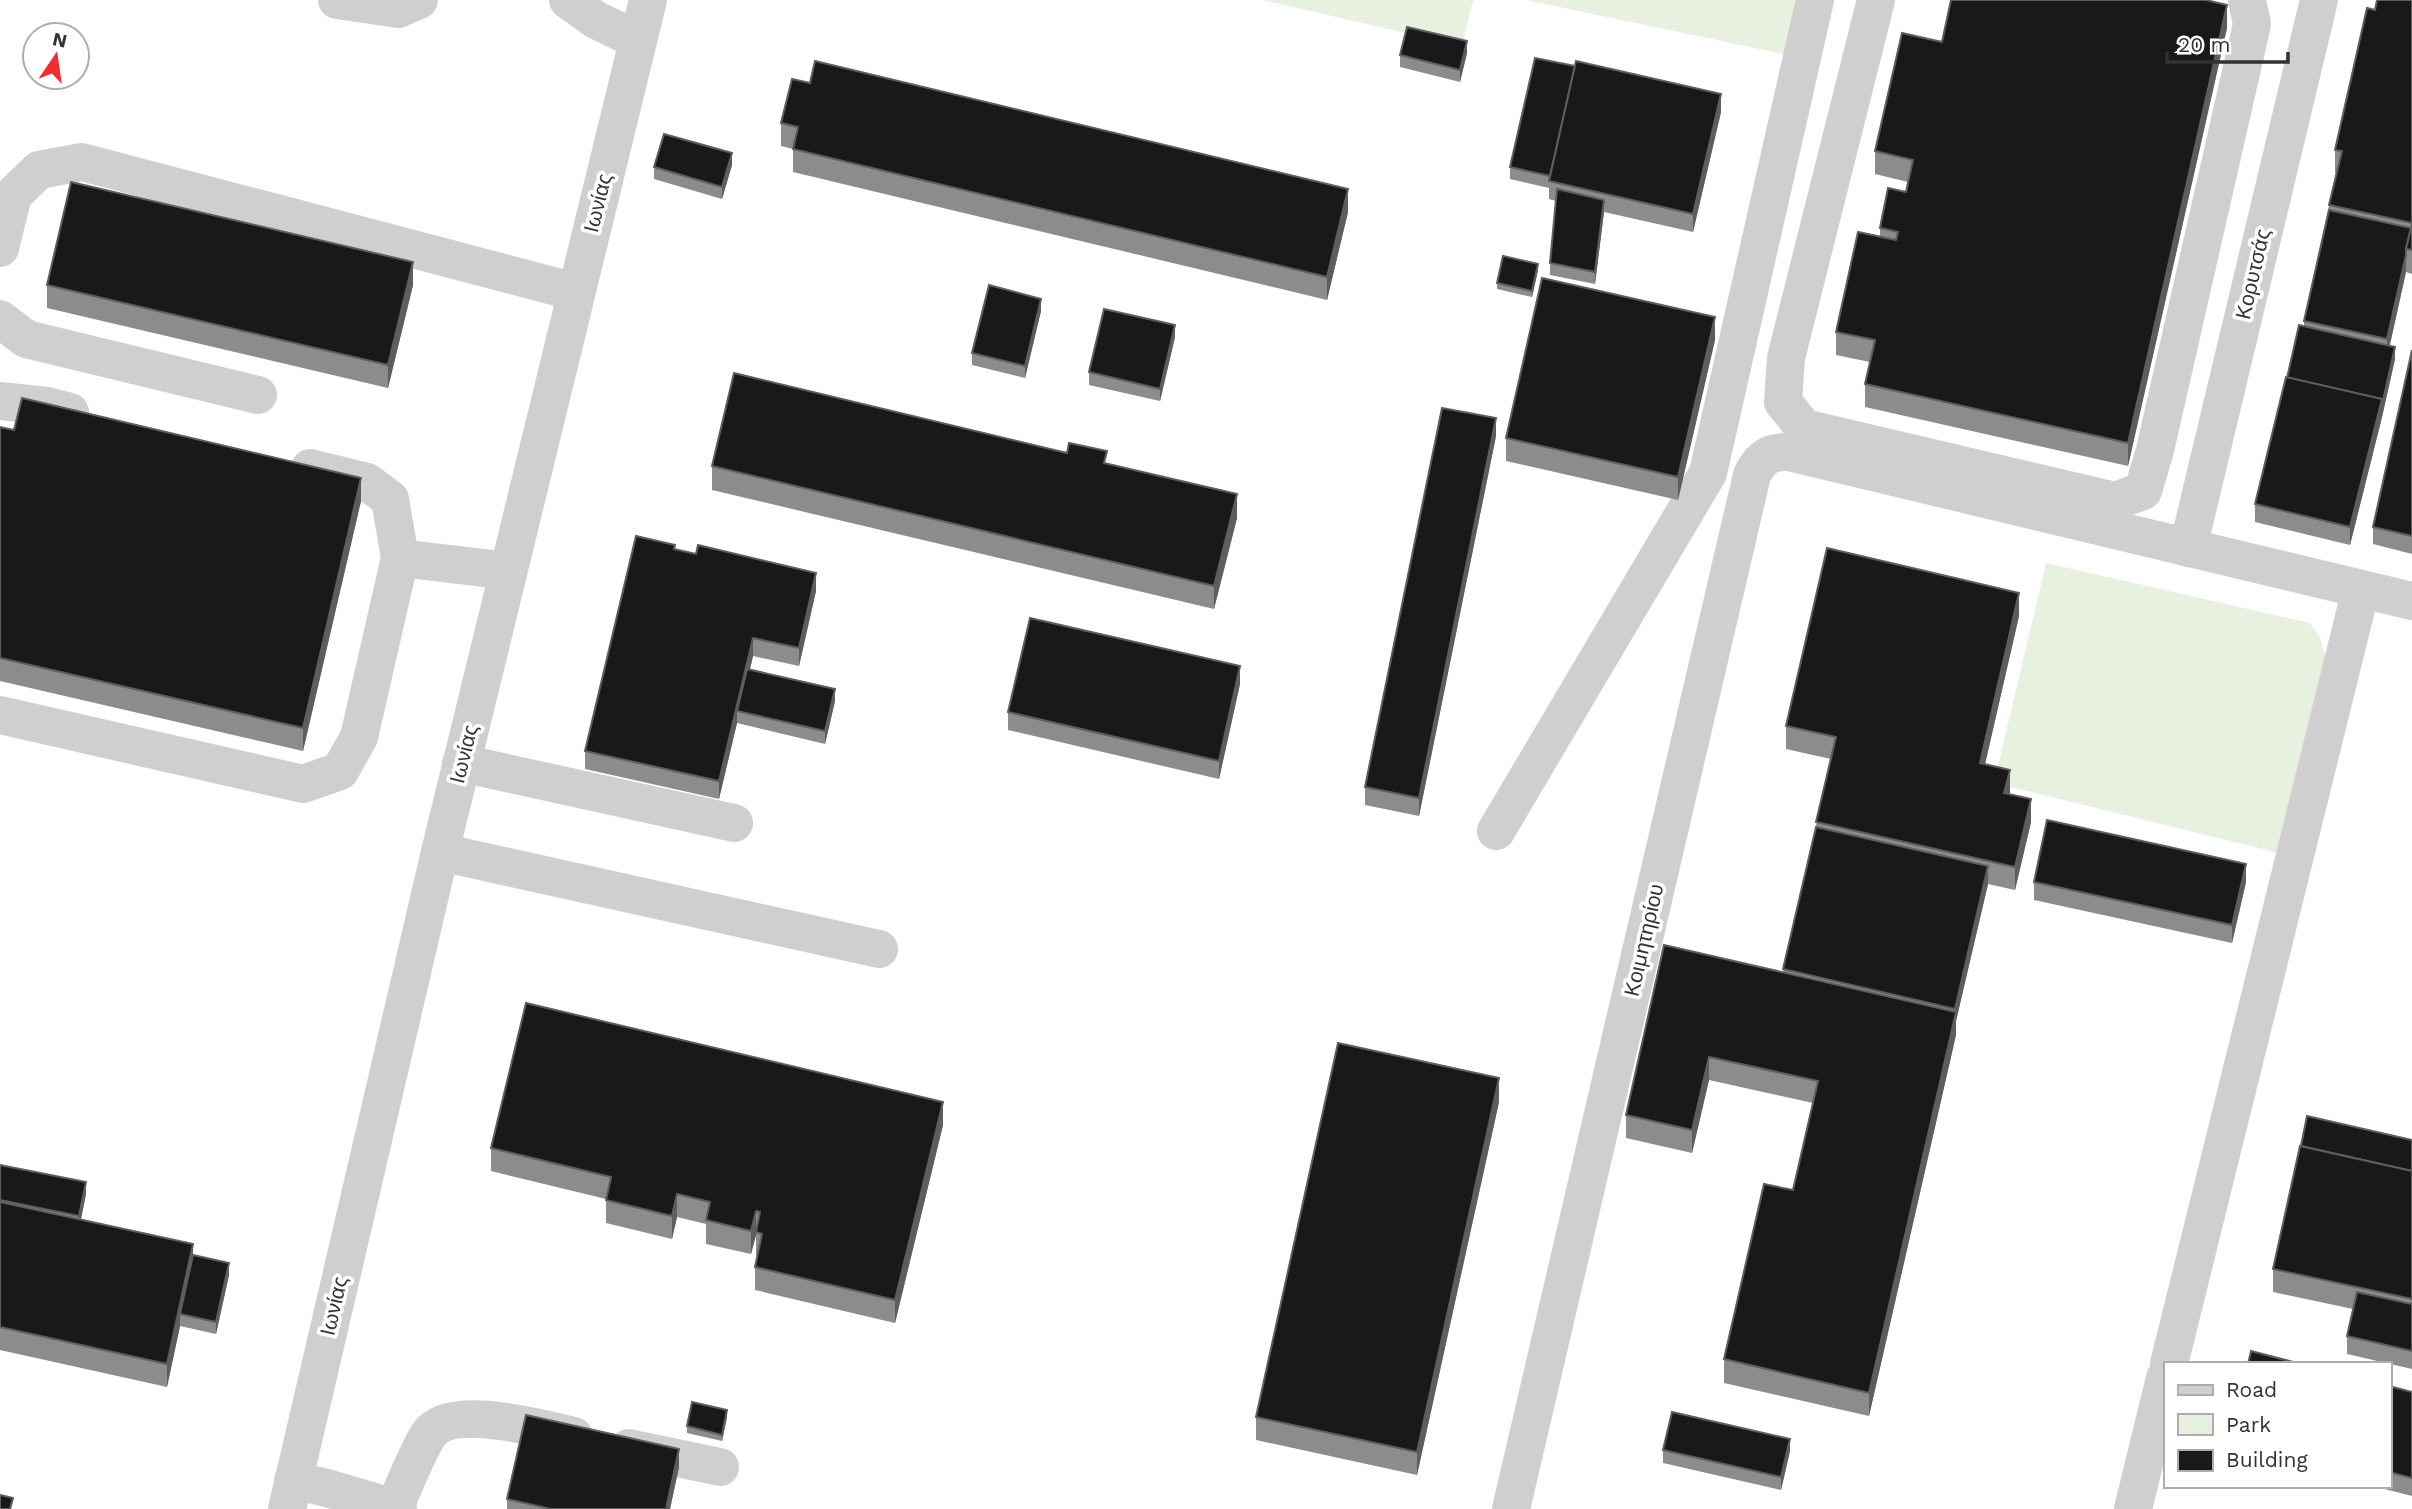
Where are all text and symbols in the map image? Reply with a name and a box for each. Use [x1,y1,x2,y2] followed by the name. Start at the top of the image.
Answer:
[21,21,91,91] north arrow
[2167,21,2288,65] scale bar
[50,27,69,53] text: N
[2178,32,2230,57] text: 20 m
[578,171,617,235] street label: Ιωνίας
[2230,226,2275,322] street label: Κορυτσάς
[444,722,483,786] street label: Ιωνίας
[1618,881,1669,999] street label: Κοιμητηρίου
[315,1274,352,1338] street label: Ιωνίας
[2164,1362,2391,1488] legend
[2226,1377,2277,1402] text: Road
[2226,1412,2271,1437] text: Park
[2226,1447,2308,1472] text: Building

